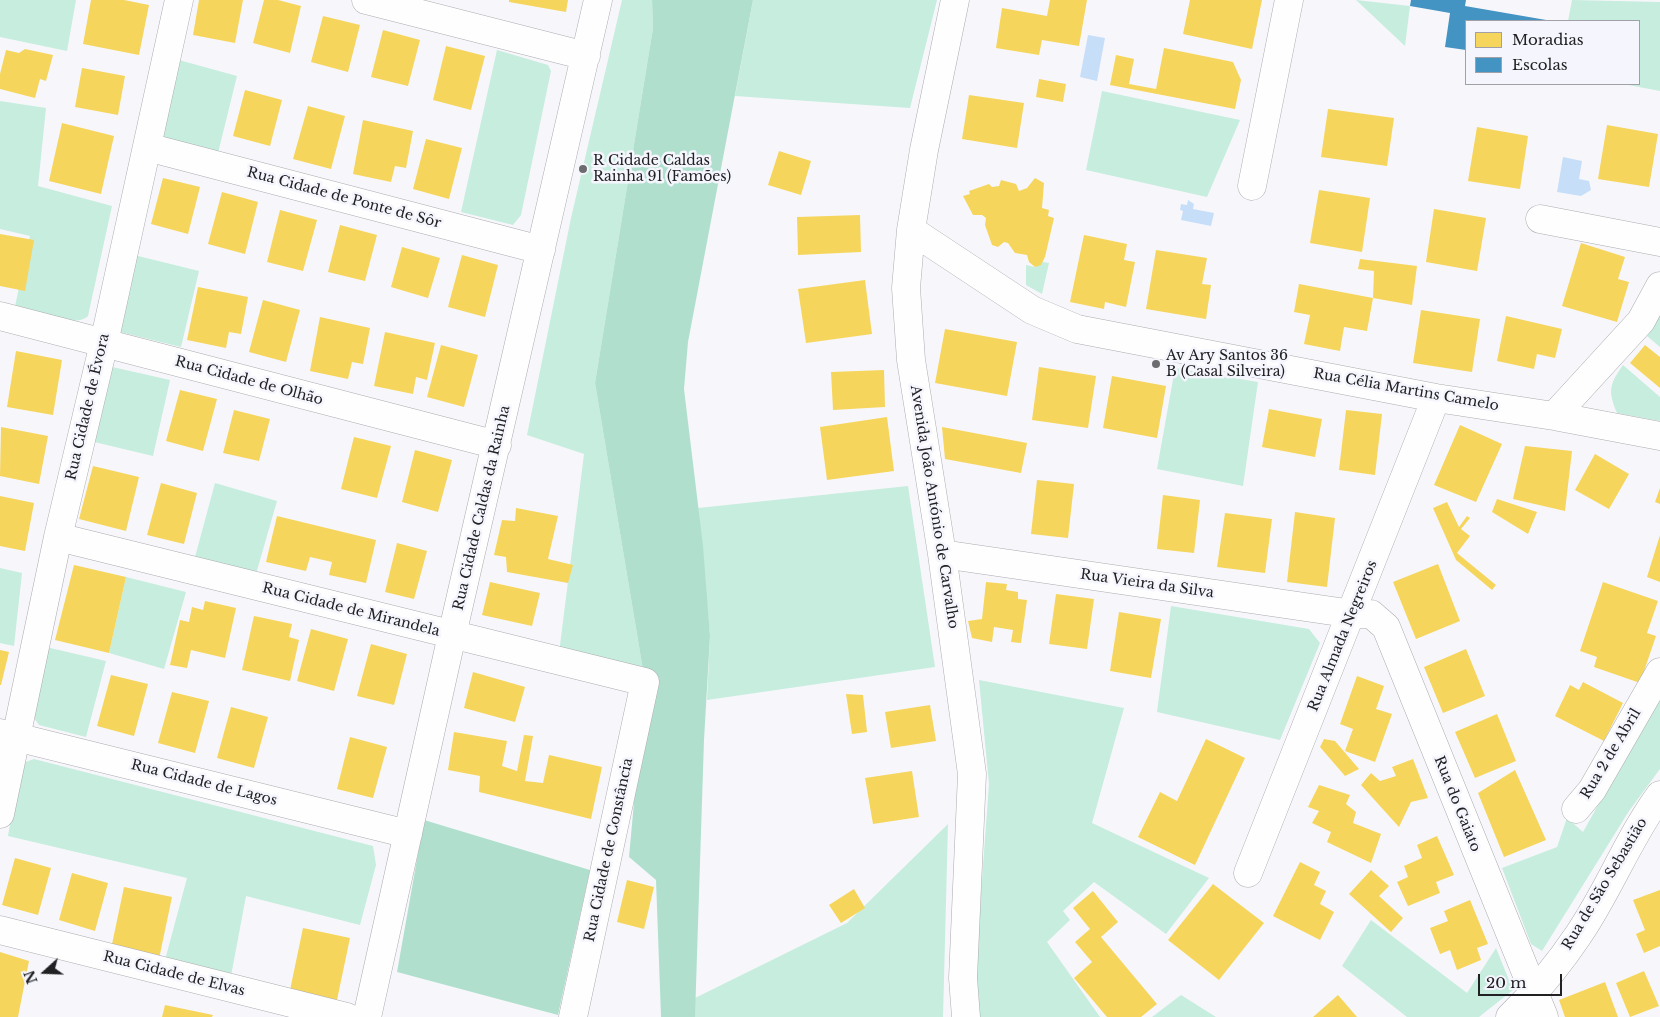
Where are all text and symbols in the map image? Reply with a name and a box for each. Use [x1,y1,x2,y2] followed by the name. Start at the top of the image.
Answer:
[1465,20,1640,85] legend
[1512,30,1584,49] text: Moradias
[1512,55,1568,74] text: Escolas
[593,153,731,186] place label: R Cidade Caldas Rainha 91 (Famões)
[577,163,589,175] marker: R Cidade Caldas Rainha 91 (Famões)
[245,164,443,232] street label: Rua Cidade de Ponte de Sôr
[63,332,113,482] street label: Rua Cidade de Évora
[1166,348,1288,381] place label: Av Ary Santos 36 B (Casal Silveira)
[173,353,325,409] street label: Rua Cidade de Olhão
[1150,358,1162,370] marker: Av Ary Santos 36 B (Casal Silveira)
[1312,365,1500,415] street label: Rua Célia Martins Camelo
[906,384,962,630] street label: Avenida João António de Carvalho
[450,404,514,612] street label: Rua Cidade Caldas da Rainha
[1305,558,1381,714] street label: Rua Almada Negreiros
[1079,566,1215,602] street label: Rua Vieira da Silva
[261,580,441,640] street label: Rua Cidade de Mirandela
[1577,706,1645,802] street label: Rua 2 de Abril
[1430,754,1484,854] street label: Rua do Gaiato
[129,757,279,809] street label: Rua Cidade de Lagos
[581,757,637,943] street label: Rua Cidade de Constância
[1559,815,1651,953] street label: Rua de São Sebastião
[20,947,70,997] north arrow
[101,948,247,1000] street label: Rua Cidade de Elvas
[1480,964,1564,996] scale bar
[20,968,42,986] text: N
[1486,973,1526,992] text: 20 m

